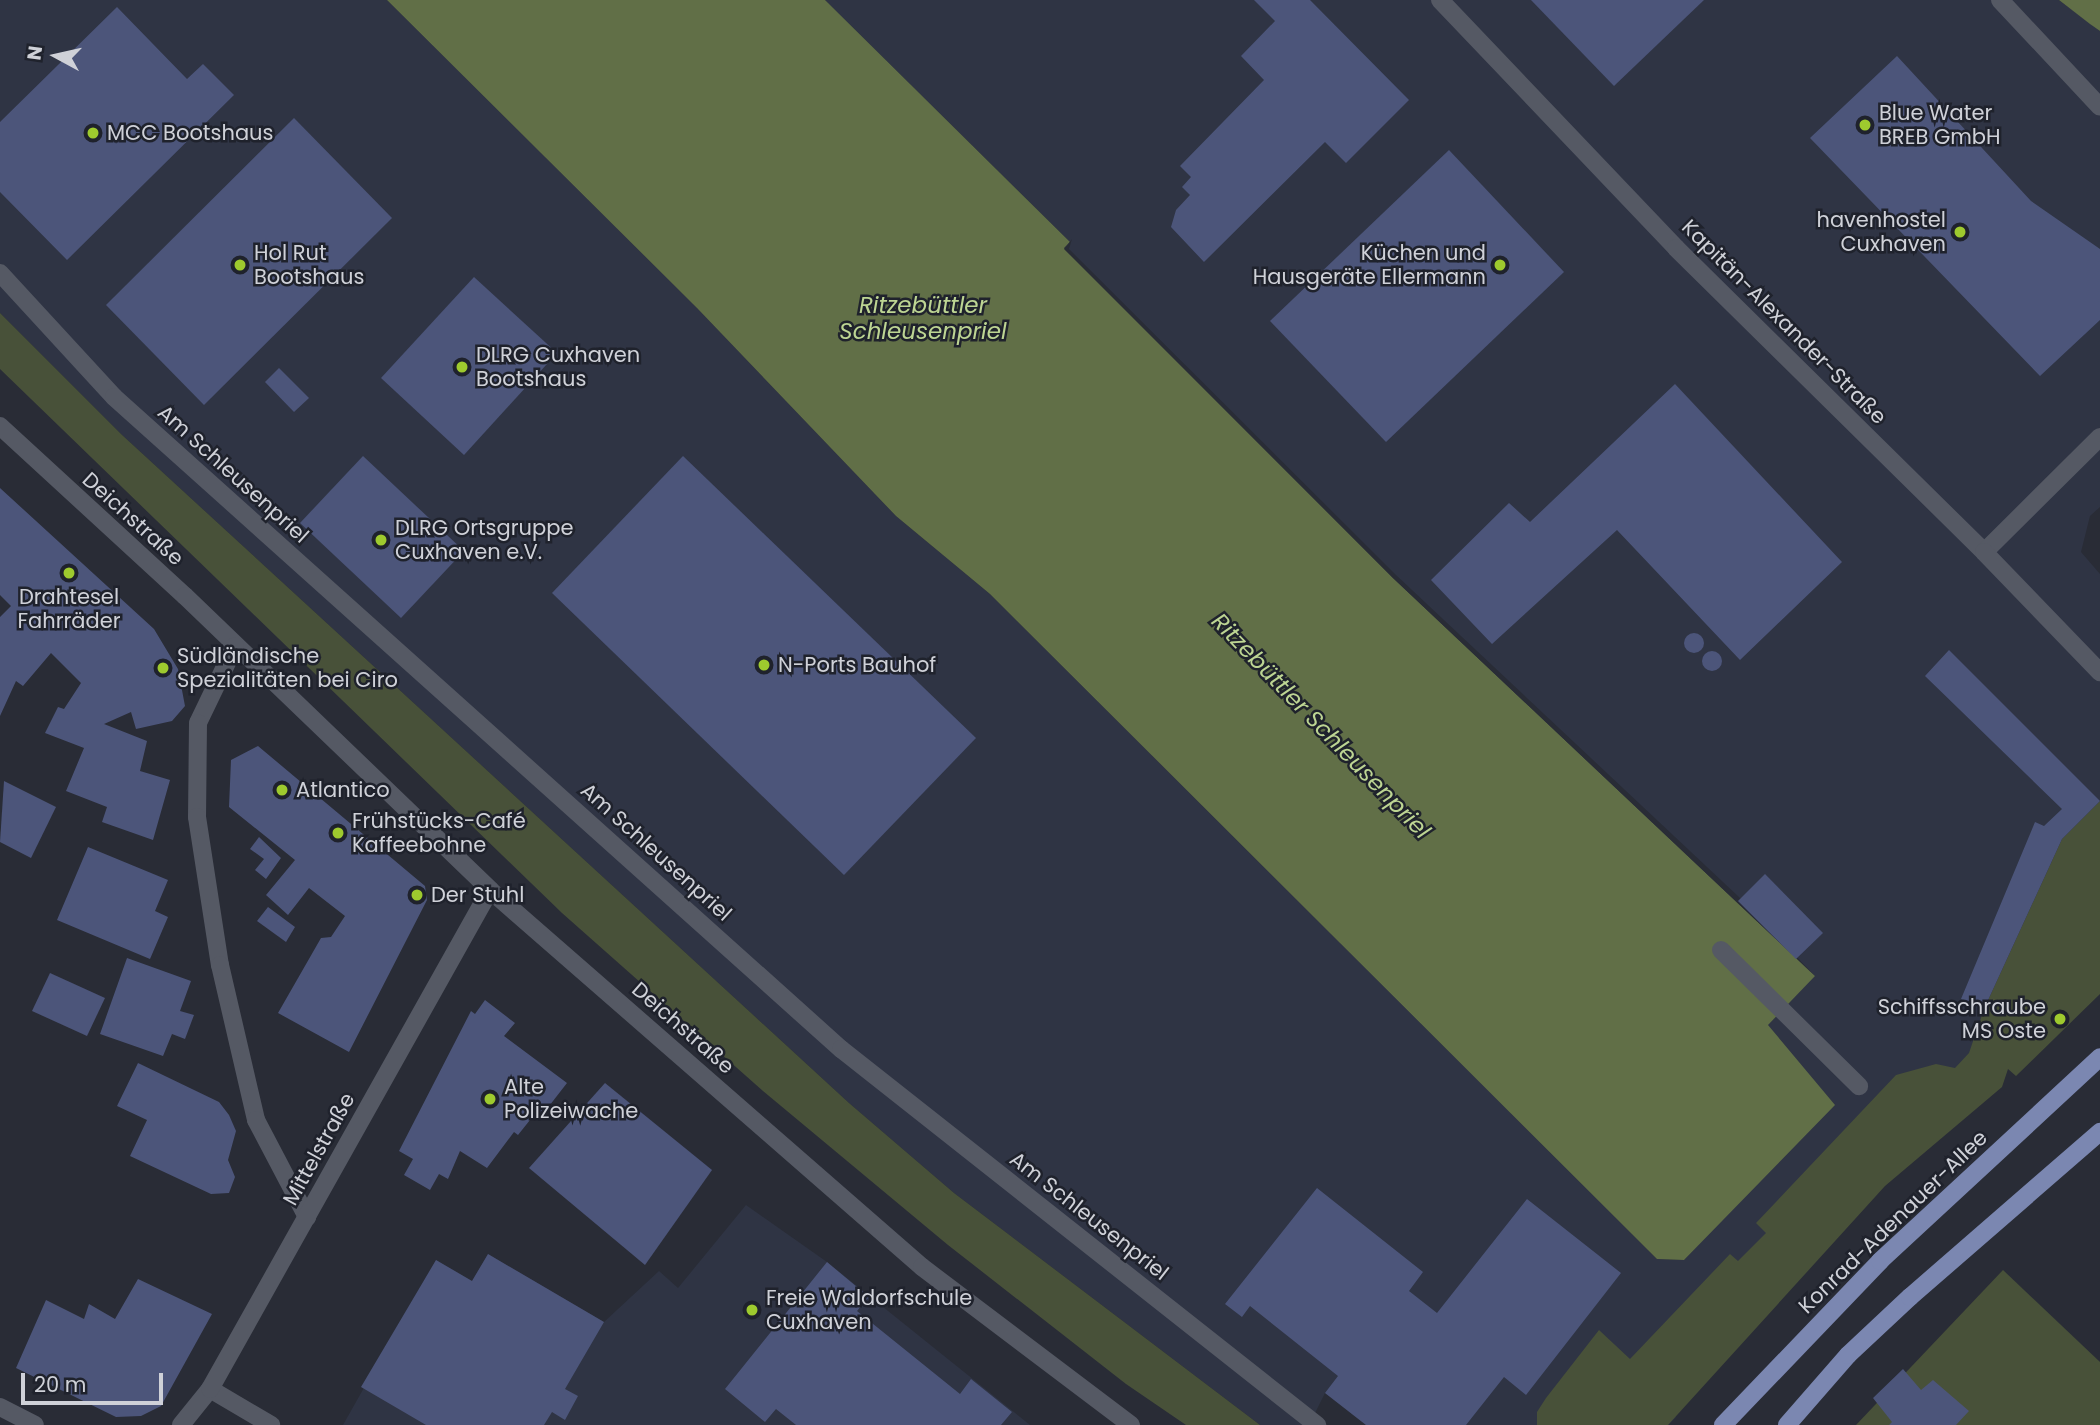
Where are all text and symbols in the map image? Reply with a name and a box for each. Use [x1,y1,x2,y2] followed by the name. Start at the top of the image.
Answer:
[21,21,91,91] north arrow
[20,44,49,62] text: N
[1879,100,2001,150] place label: Blue Water BREB GmbH
[1857,117,1873,133] marker: Blue Water BREB GmbH
[107,120,274,146] place label: MCC Bootshaus
[85,125,101,141] marker: MCC Bootshaus
[1816,207,1946,257] place label: havenhostel Cuxhaven
[1676,214,1892,430] street label: Kapitän-Alexander-Straße
[1952,224,1968,240] marker: havenhostel Cuxhaven
[254,240,364,290] place label: Hol Rut Bootshaus
[1253,240,1486,290] place label: Küchen und Hausgeräte Ellermann
[232,257,248,273] marker: Hol Rut Bootshaus
[1492,257,1508,273] marker: Küchen und Hausgeräte Ellermann
[839,291,1007,345] water label: Ritzebüttler Schleusenpriel
[476,342,640,392] place label: DLRG Cuxhaven Bootshaus
[454,359,470,375] marker: DLRG Cuxhaven Bootshaus
[152,400,314,548] street label: Am Schleusenpriel
[77,467,189,571] street label: Deichstraße
[395,515,573,565] place label: DLRG Ortsgruppe Cuxhaven e.V.
[373,532,389,548] marker: DLRG Ortsgruppe Cuxhaven e.V.
[61,565,77,581] marker: Drahtesel Fahrräder
[17,584,121,634] place label: Drahtesel Fahrräder
[1206,608,1436,844] water label: Ritzebüttler Schleusenpriel
[177,643,398,693] place label: Südländische Spezialitäten bei Ciro
[778,652,936,678] place label: N-Ports Bauhof
[756,657,772,673] marker: N-Ports Bauhof
[155,660,171,676] marker: Südländische Spezialitäten bei Ciro
[296,777,390,803] place label: Atlantico
[575,778,737,926] street label: Am Schleusenpriel
[274,782,290,798] marker: Atlantico
[352,808,526,858] place label: Frühstücks-Café Kaffeebohne
[330,825,346,841] marker: Frühstücks-Café Kaffeebohne
[431,882,524,908] place label: Der Stuhl
[409,887,425,903] marker: Der Stuhl
[627,977,739,1079] street label: Deichstraße
[1878,994,2046,1044] place label: Schiffsschraube MS Oste
[2052,1011,2068,1027] marker: Schiffsschraube MS Oste
[504,1074,638,1124] place label: Alte Polizeiwache
[278,1088,360,1210] street label: Mittelstraße
[482,1091,498,1107] marker: Alte Polizeiwache
[1793,1125,1993,1319] street label: Konrad-Adenauer-Allee
[1005,1146,1173,1286] street label: Am Schleusenpriel
[766,1285,972,1335] place label: Freie Waldorfschule Cuxhaven
[744,1302,760,1318] marker: Freie Waldorfschule Cuxhaven
[24,1358,166,1402] scale bar
[34,1370,87,1399] text: 20 m

